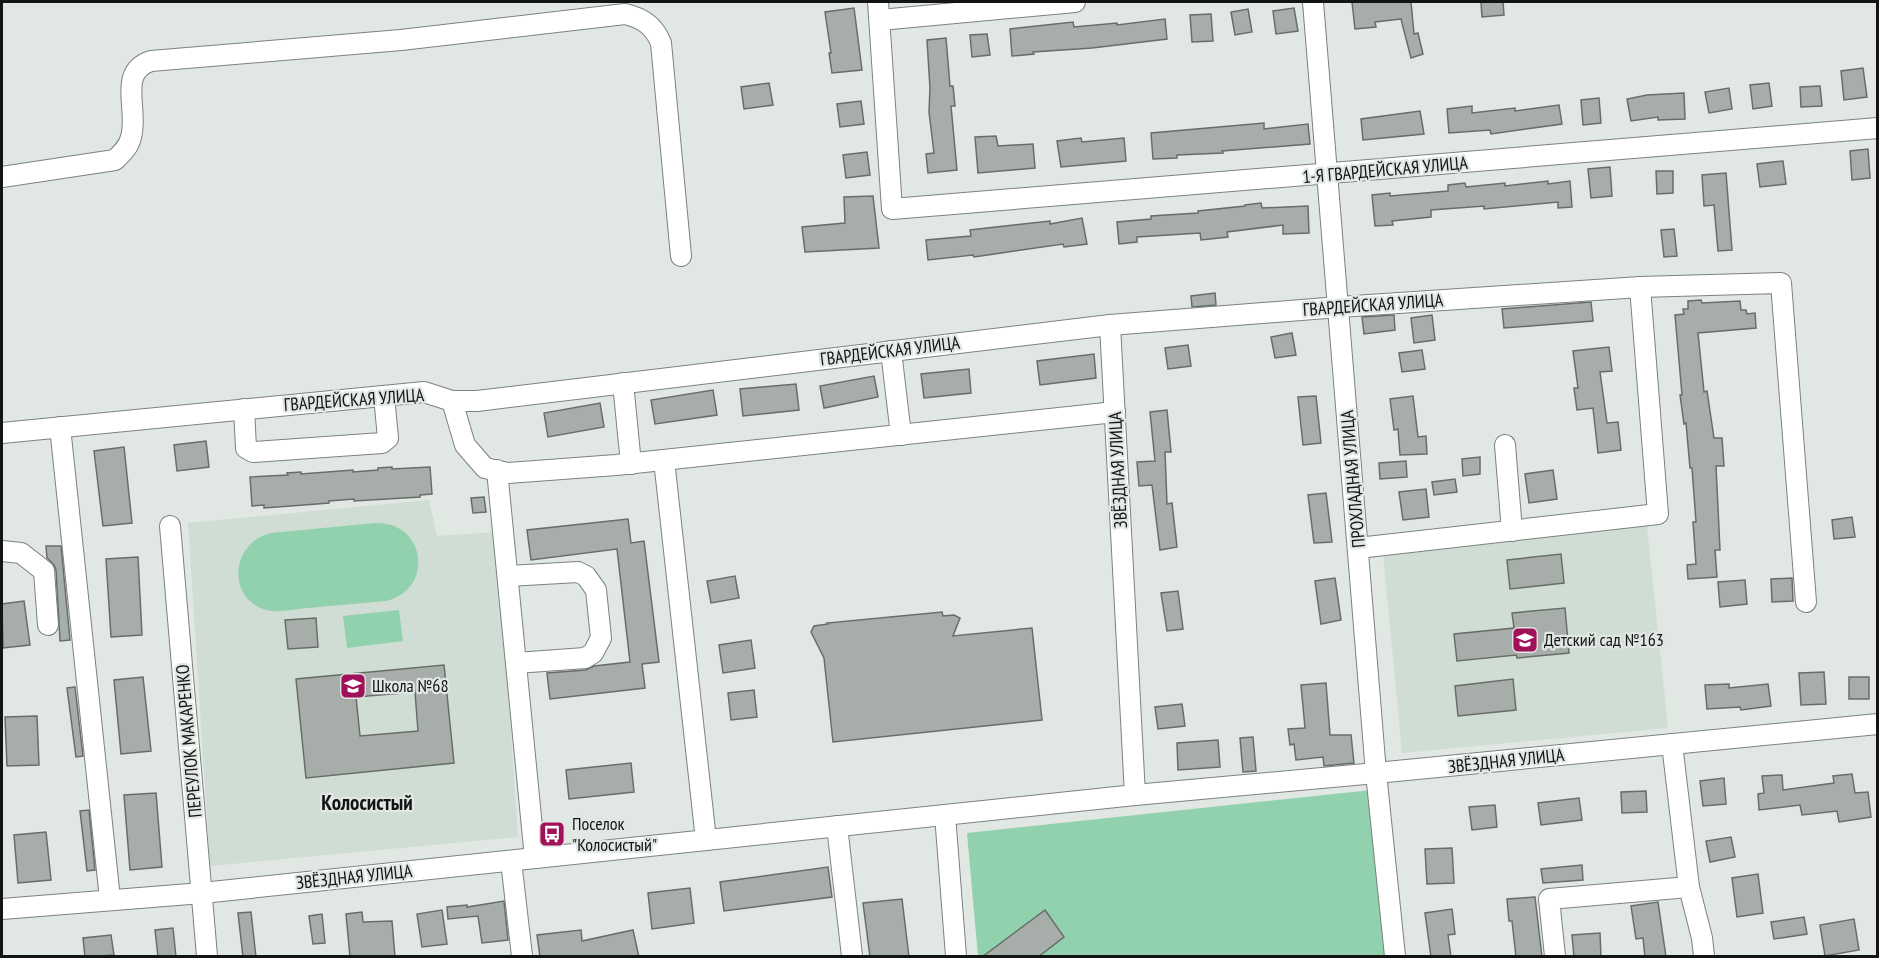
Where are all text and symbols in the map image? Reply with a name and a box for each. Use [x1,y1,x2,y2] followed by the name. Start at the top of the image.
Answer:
[1301,151,1469,188] street label: 1-Я ГВАРДЕЙСКАЯ УЛИЦА
[1302,288,1444,321] street label: ГВАРДЕЙСКАЯ УЛИЦА
[819,330,962,370] street label: ГВАРДЕЙСКАЯ УЛИЦА
[283,383,425,416] street label: ГВАРДЕЙСКАЯ УЛИЦА
[1335,409,1370,549] street label: ПРОХЛАДНАЯ УЛИЦА
[1103,411,1132,529] street label: ЗВЁЗДНАЯ УЛИЦА
[1510,625,1540,655] school or university icon: Детский cад №163
[1544,628,1664,651] place label: Детский cад №163
[170,663,207,819] street label: ПЕРЕУЛОК МАКАРЕНКО
[338,671,368,701] school or university icon: Школа №68
[372,674,449,697] place label: Школа №68
[1447,743,1566,778] street label: ЗВЁЗДНАЯ УЛИЦА
[321,789,413,816] district label: Колосистый
[572,812,657,856] place label: Поселок "Колосистый"
[537,819,567,849] bus stop icon: Поселок "Колосистый"
[295,859,414,894] street label: ЗВЁЗДНАЯ УЛИЦА

